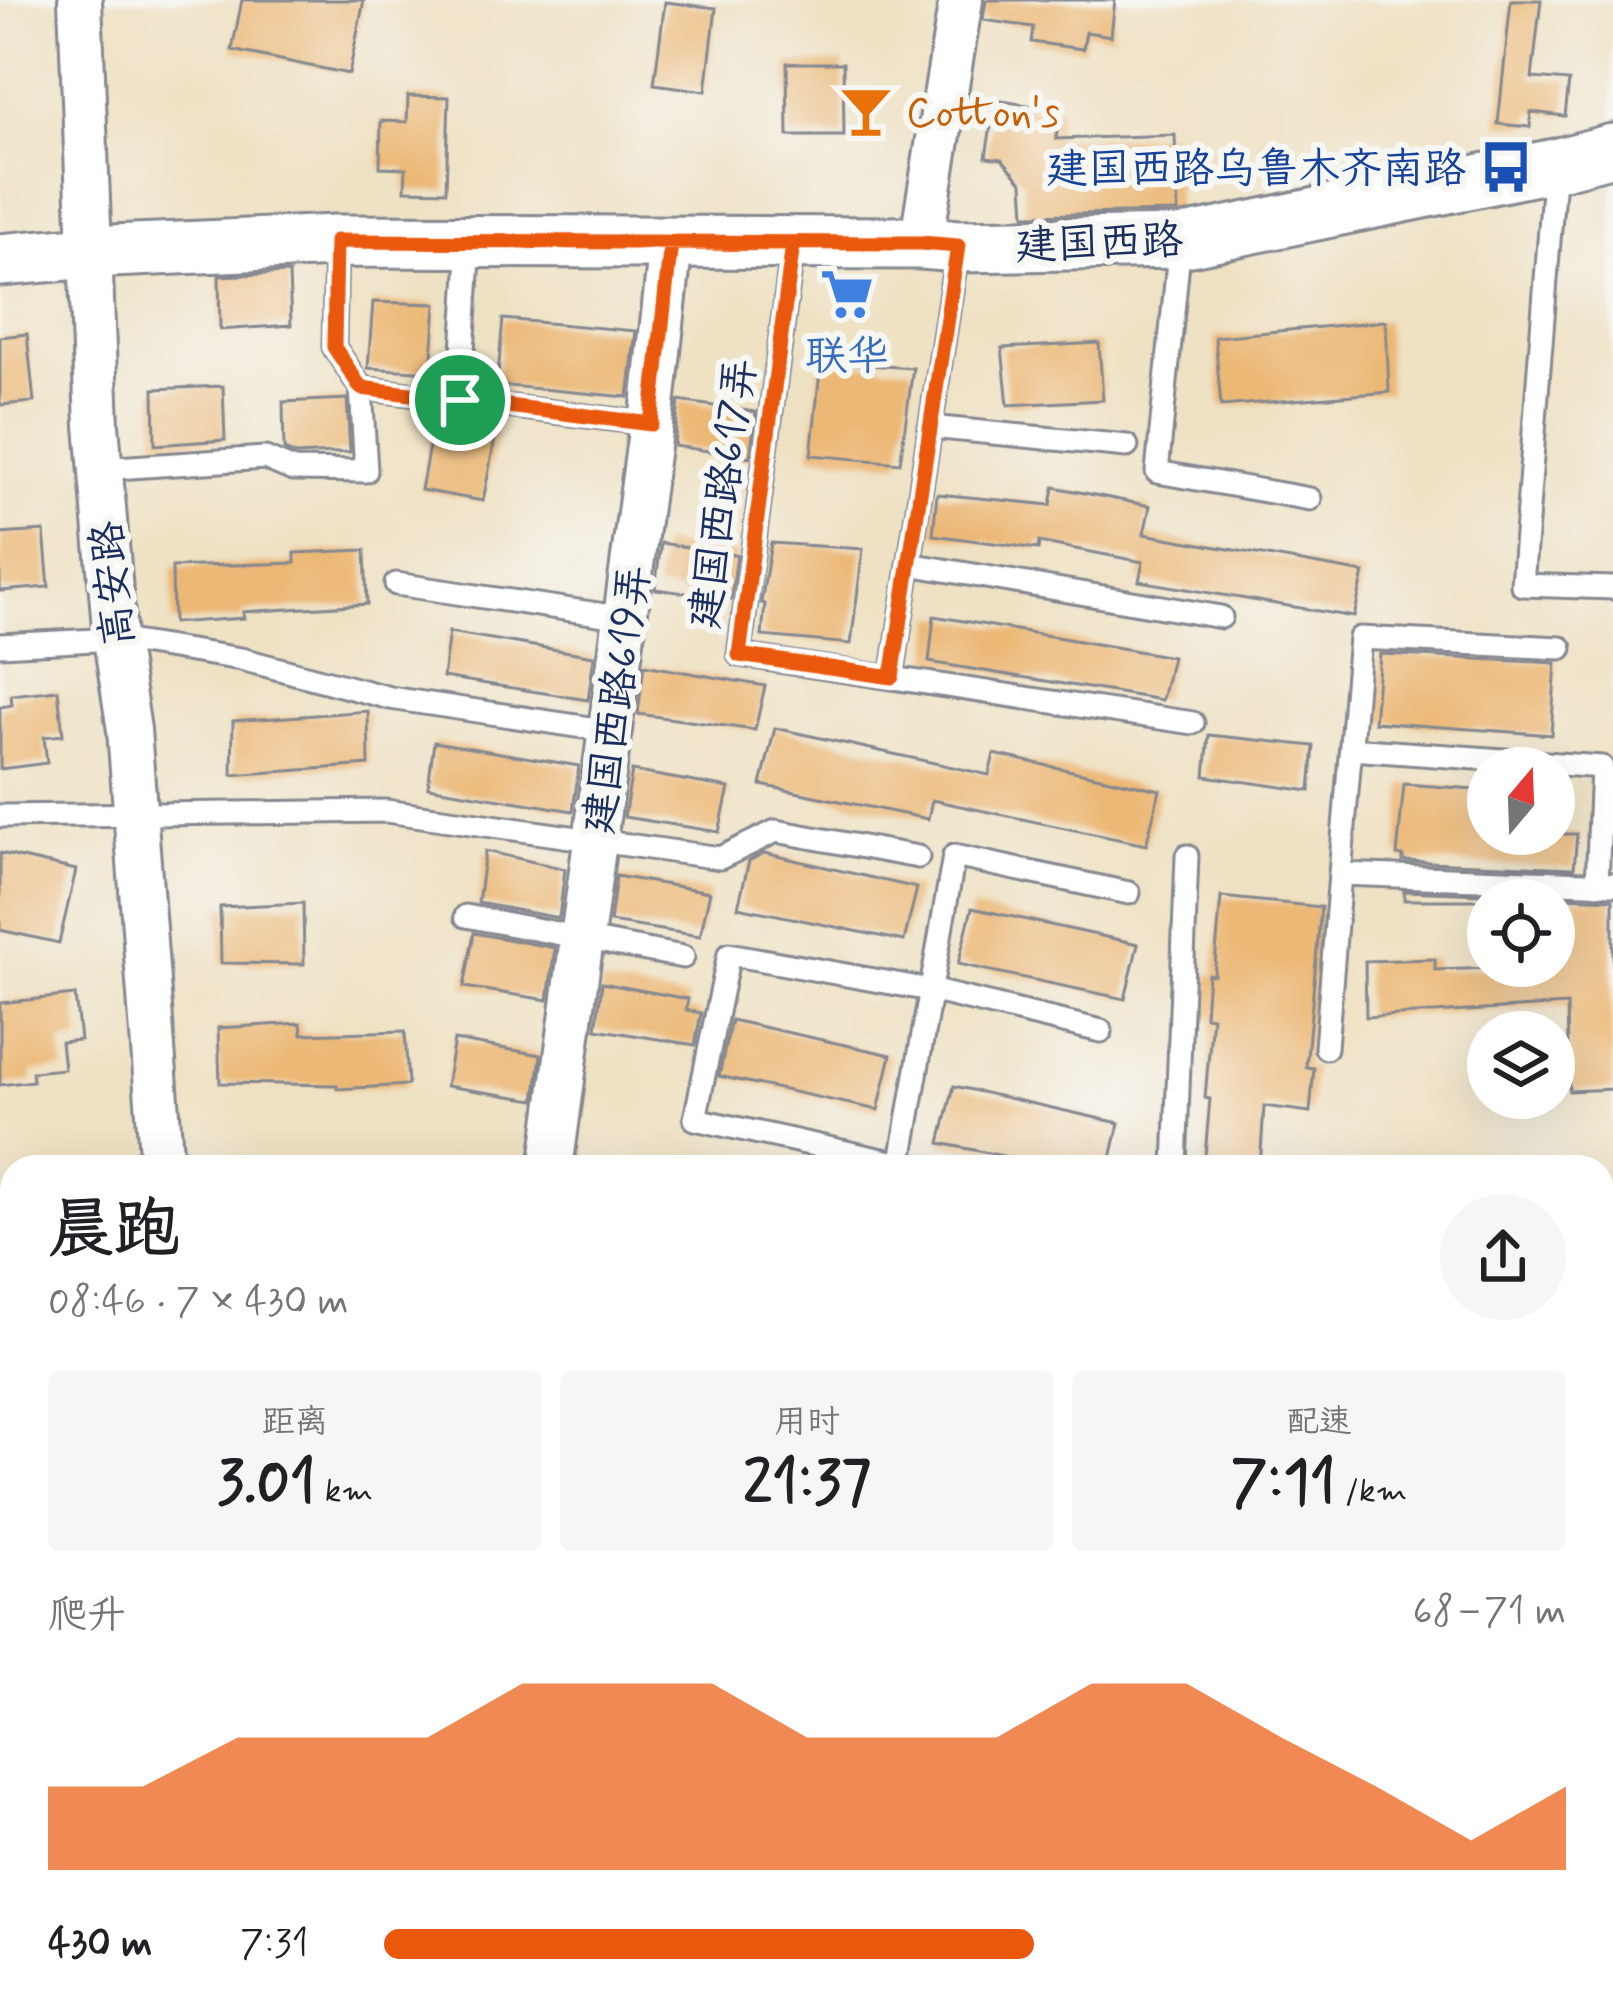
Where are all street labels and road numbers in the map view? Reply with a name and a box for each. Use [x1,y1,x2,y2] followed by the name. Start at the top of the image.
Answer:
[1014,214,1184,275] street label: 建国西路
[678,354,771,632] street label: 建国西路617弄
[81,518,148,649] street label: 高安路
[572,561,665,838] street label: 建国西路619弄

